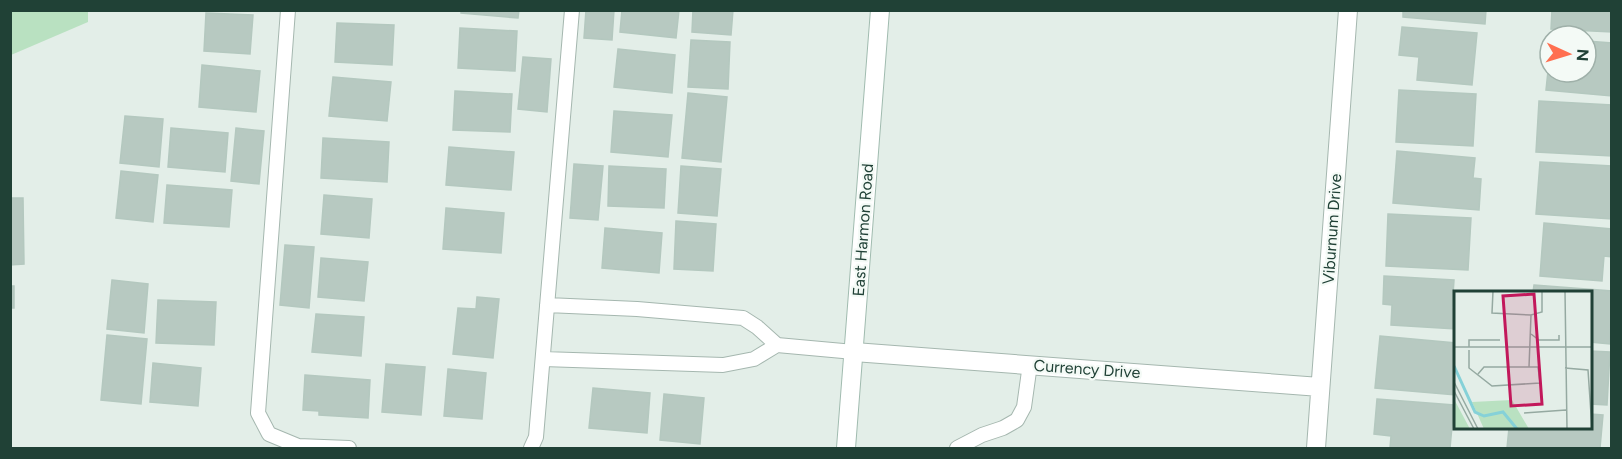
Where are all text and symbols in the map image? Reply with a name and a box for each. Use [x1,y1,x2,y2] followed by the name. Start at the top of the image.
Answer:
[1538,24,1598,84] north arrow
[1573,48,1592,62] text: N
[849,163,877,297] street label: East Harmon Road
[1319,173,1345,285] street label: Viburnum Drive
[1454,291,1592,429] inset map
[1033,356,1141,382] street label: Currency Drive

